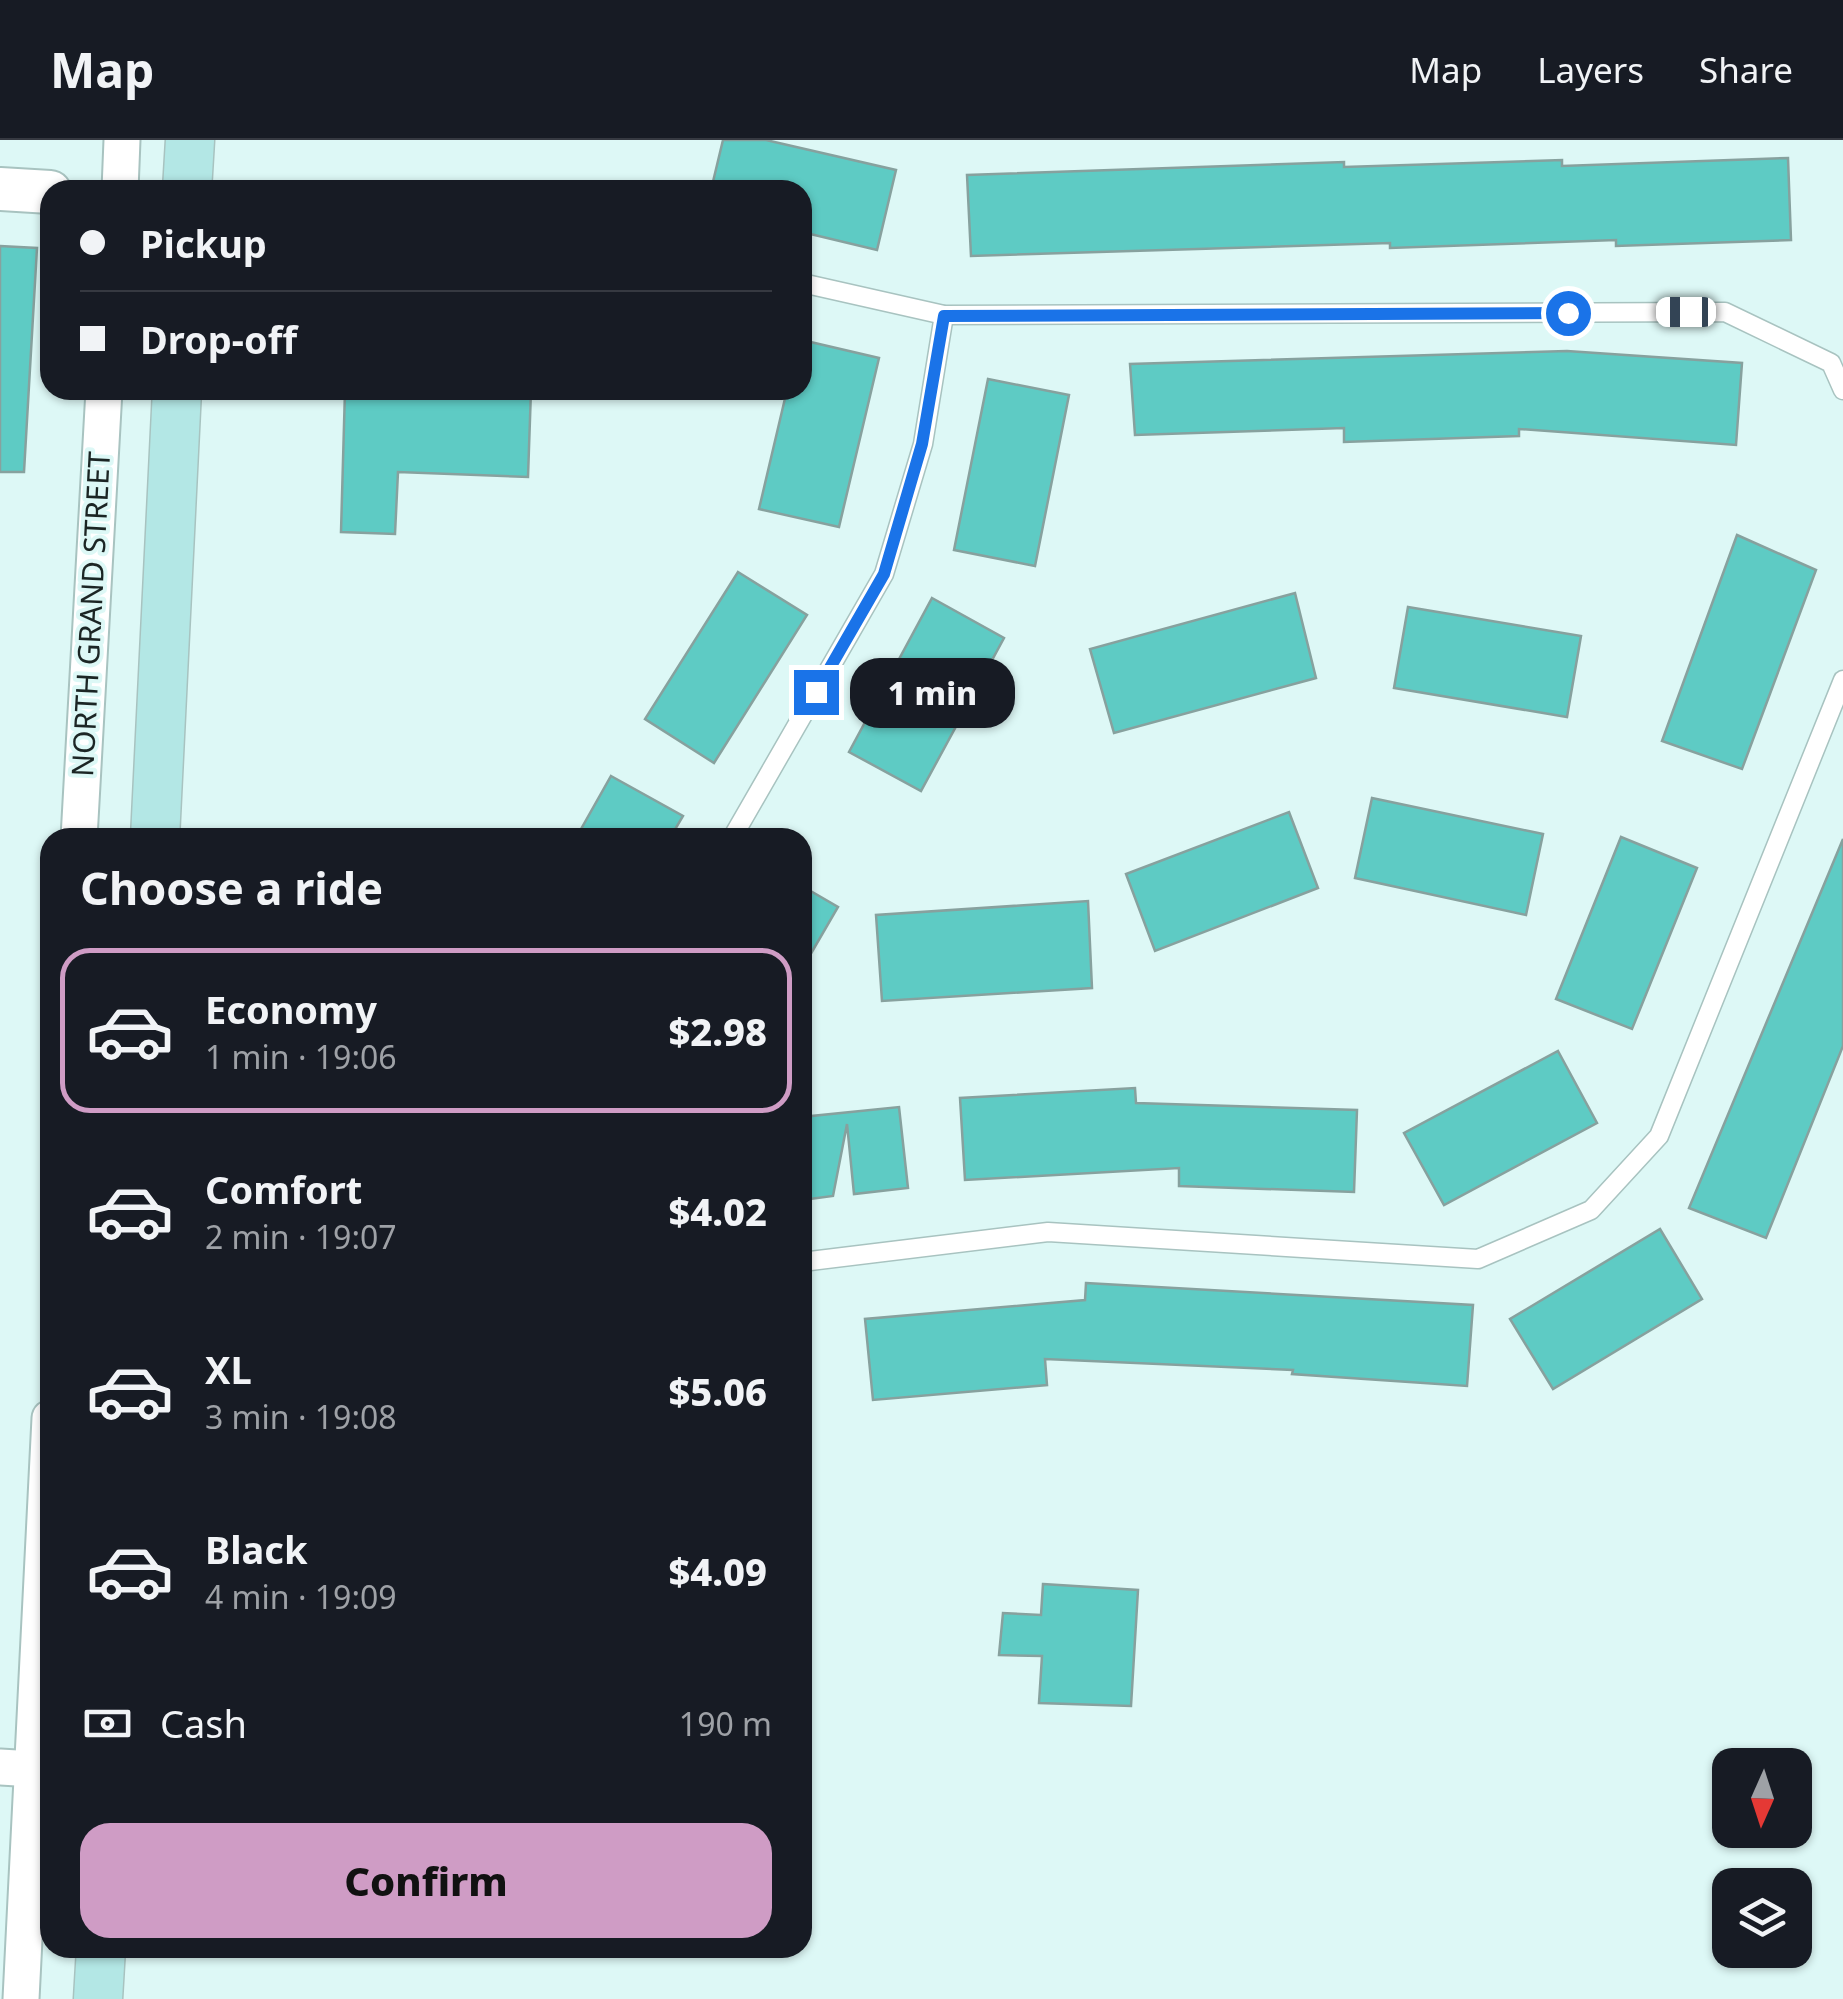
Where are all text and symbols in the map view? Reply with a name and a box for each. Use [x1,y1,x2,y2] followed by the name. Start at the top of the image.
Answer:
[50,37,154,102] text: Map
[1409,46,1482,93] text: Map
[1537,46,1644,93] text: Layers
[1699,46,1793,93] text: Share
[140,217,267,269] text: Pickup
[1546,291,1591,336] route start
[1656,297,1716,327] car
[140,313,297,365] text: Drop-off
[61,450,119,778] street label: NORTH GRAND STREET
[851,657,1016,727] callout: 1 min
[794,670,839,715] route end
[888,671,977,714] text: 1 min
[80,857,383,918] text: Choose a ride
[205,983,377,1035] text: Economy
[85,986,175,1076] icon: car
[668,1005,767,1057] text: $2.98
[205,1035,397,1078] text: 1 min · 19:06
[205,1163,362,1215] text: Comfort
[85,1166,175,1256] icon: car
[668,1185,767,1237] text: $4.02
[205,1215,397,1258] text: 2 min · 19:07
[205,1343,252,1395] text: XL
[85,1346,175,1436] icon: car
[668,1365,767,1417] text: $5.06
[205,1395,397,1438] text: 3 min · 19:08
[205,1523,308,1575] text: Black
[85,1526,175,1616] icon: car
[668,1545,767,1597] text: $4.09
[205,1575,397,1618] text: 4 min · 19:09
[80,1696,135,1751] icon: cash
[160,1697,247,1749] text: Cash
[679,1702,772,1745] text: 190 m
[1712,1748,1812,1848] north arrow
[1712,1748,1812,1968] map controls
[80,1823,772,1938] button: Confirm
[1712,1868,1812,1968] button: layers

